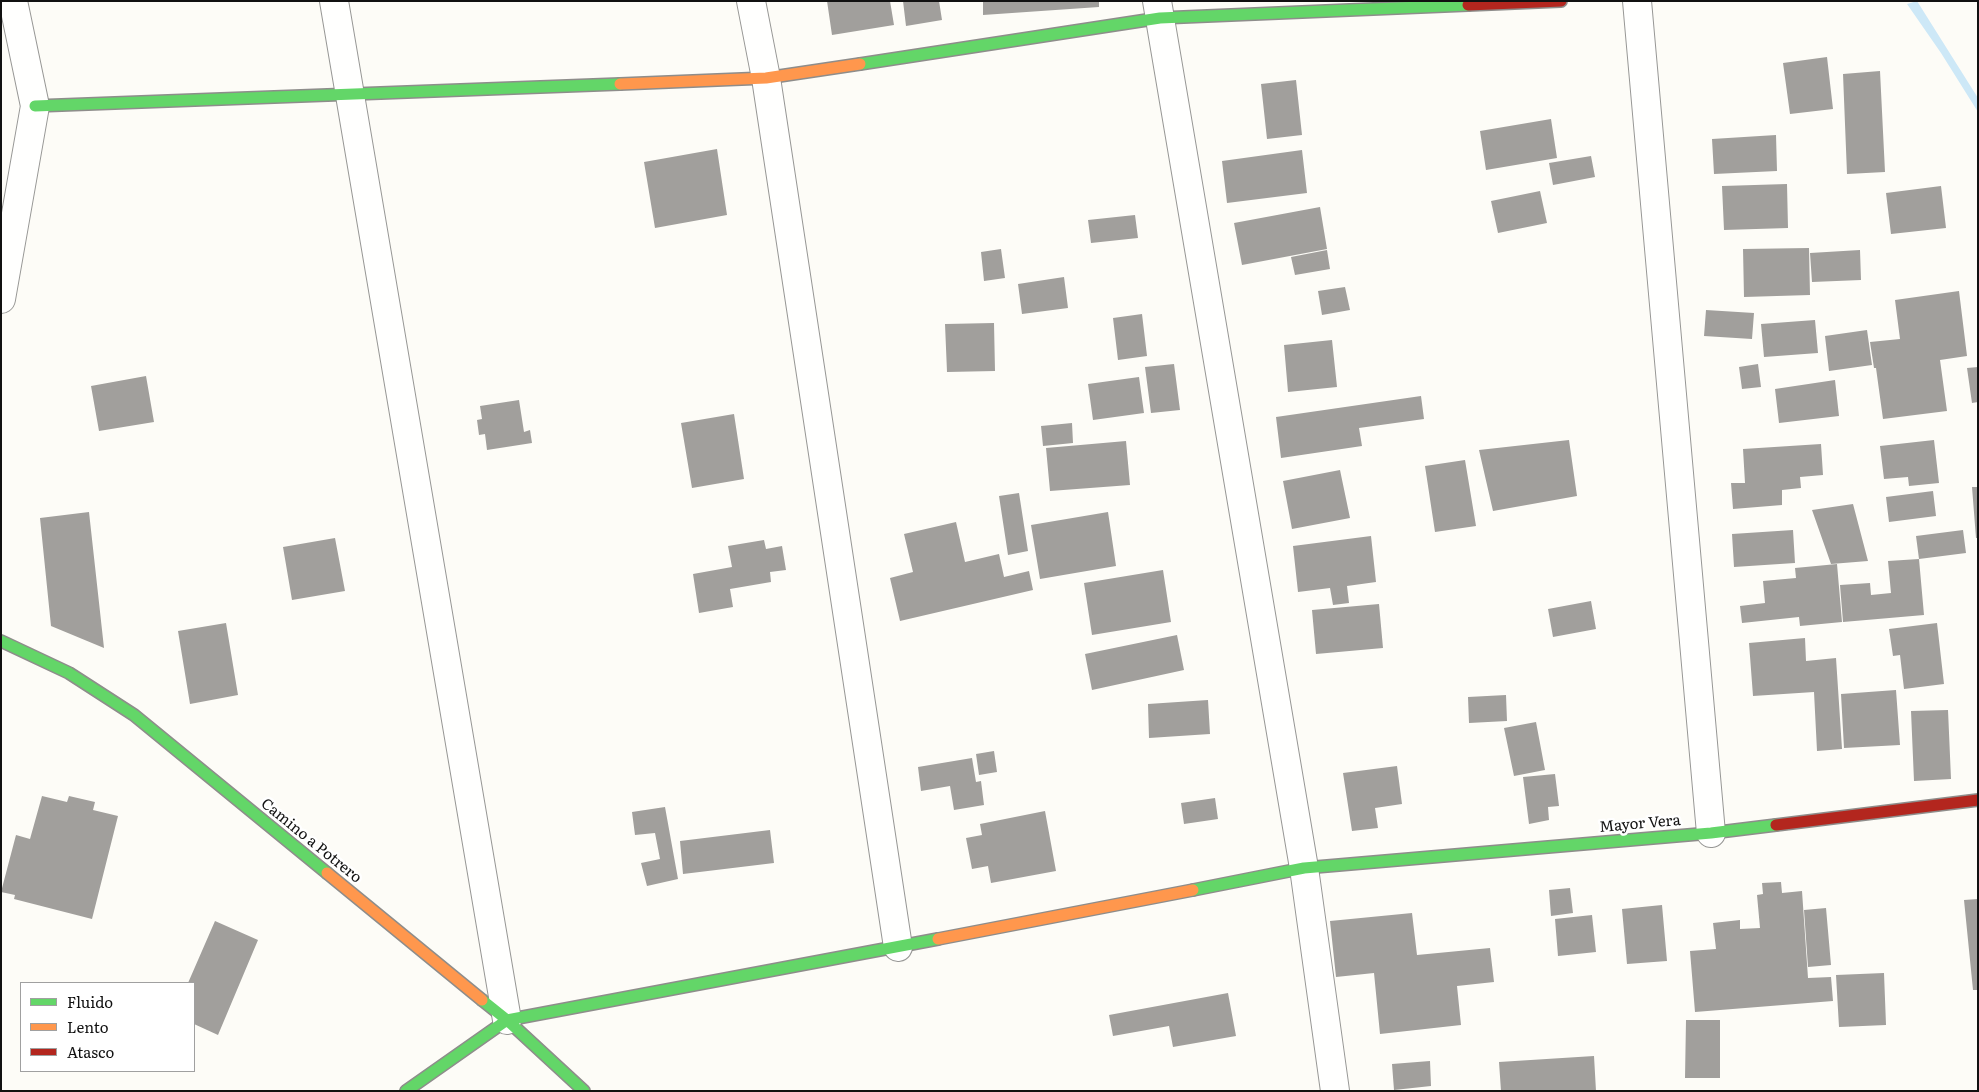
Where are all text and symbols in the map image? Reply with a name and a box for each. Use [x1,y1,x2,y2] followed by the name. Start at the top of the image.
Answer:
[257,795,365,887] street label: Camino a Potrero
[1599,811,1681,837] street label: Mayor Vera
[20,982,195,1072] legend
[67,990,113,1013] text: Fluido
[67,1015,108,1038] text: Lento
[67,1040,114,1063] text: Atasco

